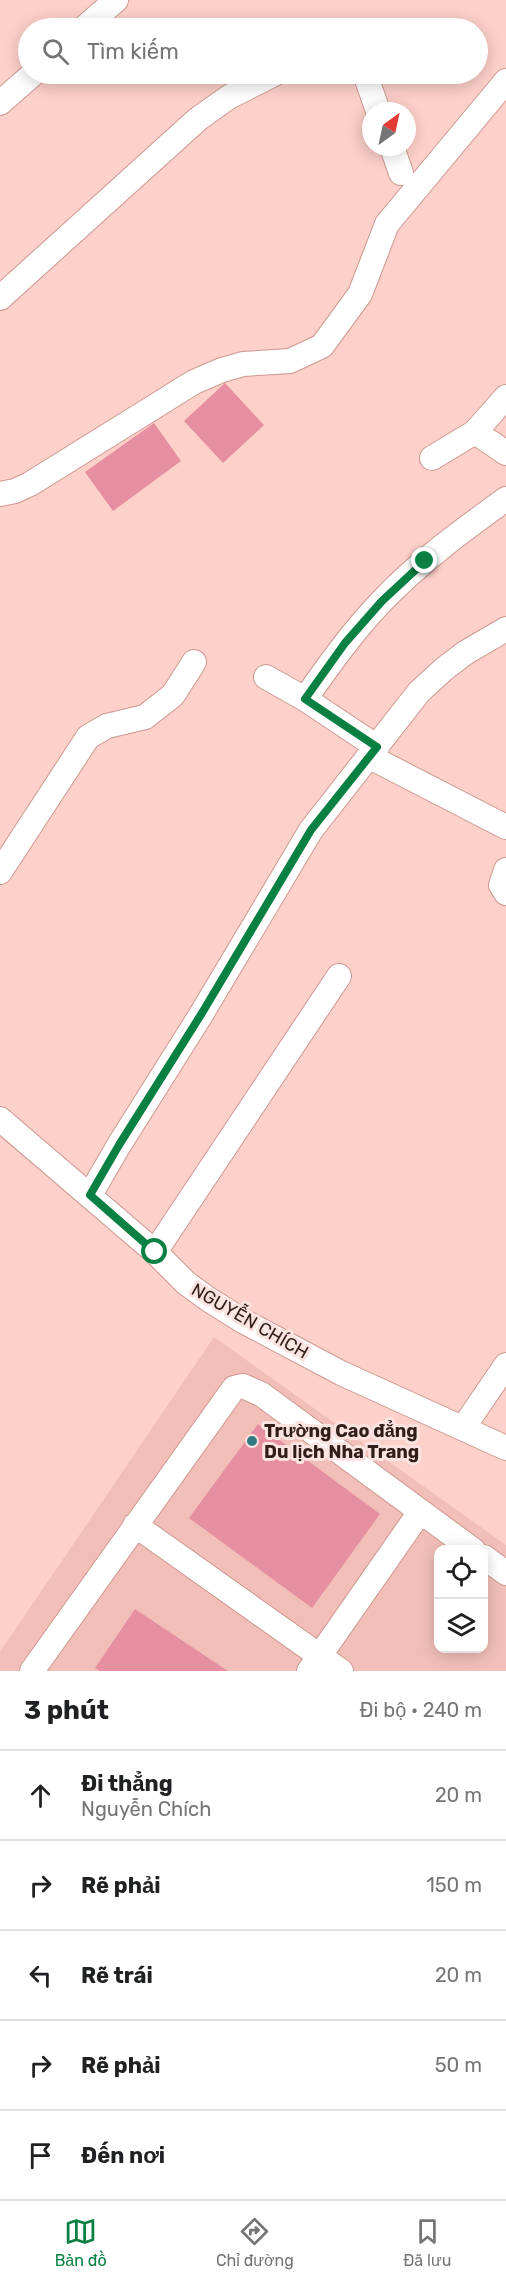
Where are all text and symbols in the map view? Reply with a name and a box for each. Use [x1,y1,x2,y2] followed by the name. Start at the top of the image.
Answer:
[18,18,488,84] search box
[39,35,72,68] icon: search
[87,38,179,65] text: Tìm kiếm
[362,102,416,156] north arrow
[411,547,437,573] route end
[141,1238,167,1264] route start
[188,1276,314,1363] street label: NGUYỄN CHÍCH
[264,1420,419,1463] place label: Trường Cao đẳng Du lịch Nha Trang
[245,1434,259,1448] marker: Trường Cao đẳng Du lịch Nha Trang
[434,1545,488,1653] map controls
[434,1545,488,1599] button: locate
[434,1599,488,1653] button: layers
[24,1695,109,1726] text: 3 phút
[360,1698,482,1722] text: Đi bộ · 240 m
[81,1770,173,1797] text: Đi thẳng
[24,1779,57,1812] icon: ahead
[435,1783,482,1807] text: 20 m
[81,1797,211,1821] text: Nguyễn Chích
[24,1869,57,1902] icon: right
[81,1872,161,1899] text: Rẽ phải
[426,1873,482,1897] text: 150 m
[24,1959,57,1992] icon: left
[81,1962,153,1989] text: Rẽ trái
[435,1963,482,1987] text: 20 m
[24,2049,57,2082] icon: right
[81,2052,161,2079] text: Rẽ phải
[435,2053,482,2077] text: 50 m
[24,2139,57,2172] icon: arrive
[81,2142,165,2169] text: Đến nơi
[55,2215,107,2270] tab: Bản đồ
[216,2215,294,2270] tab: Chỉ đường
[403,2215,451,2270] tab: Đã lưu

